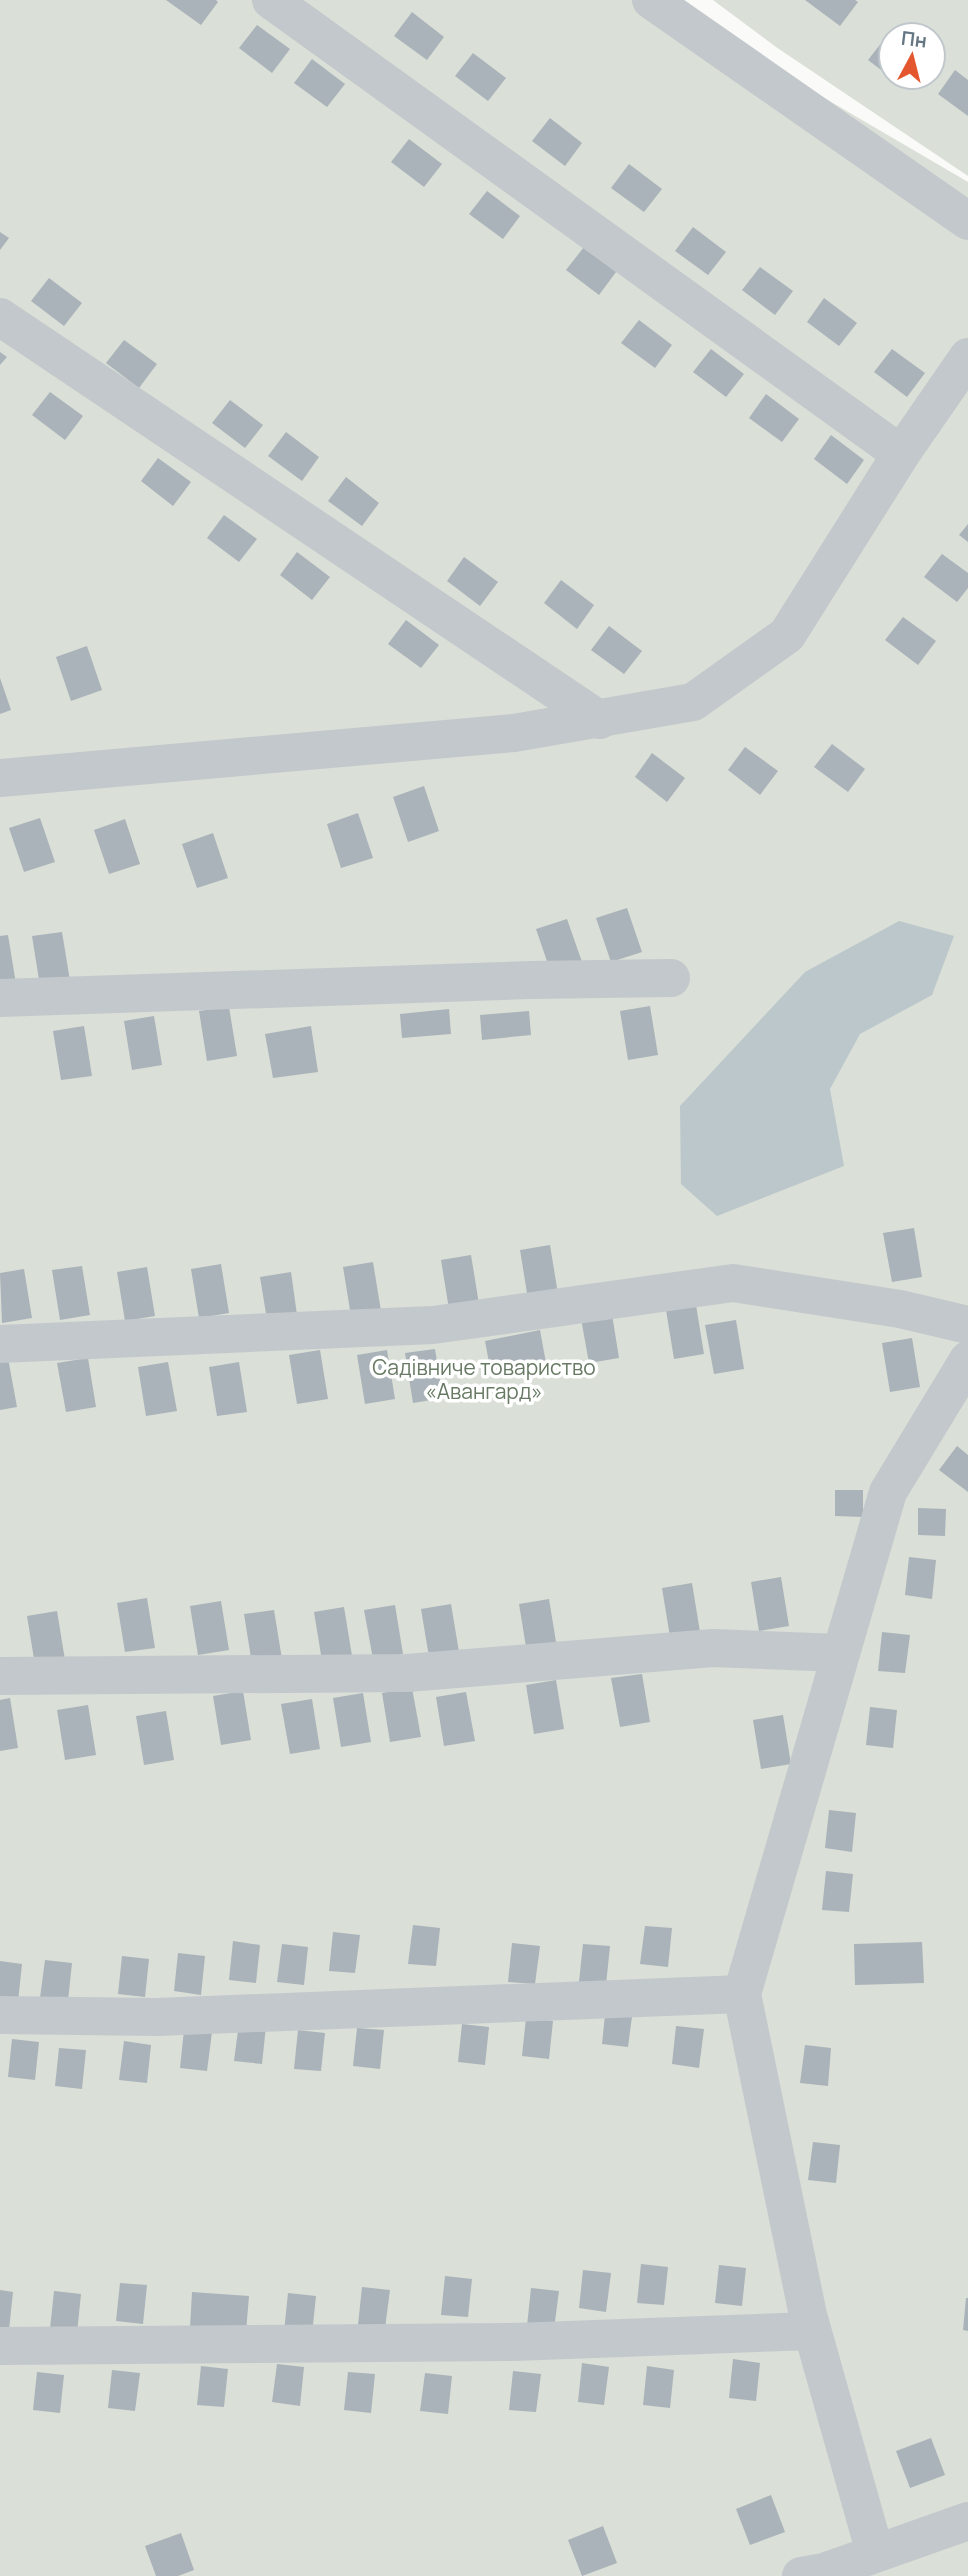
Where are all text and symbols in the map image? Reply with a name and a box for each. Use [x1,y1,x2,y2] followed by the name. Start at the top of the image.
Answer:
[877,21,947,91] north arrow
[900,25,928,54] text: Пн
[372,1353,596,1405] park label: Садівниче товариство «Авангард»

